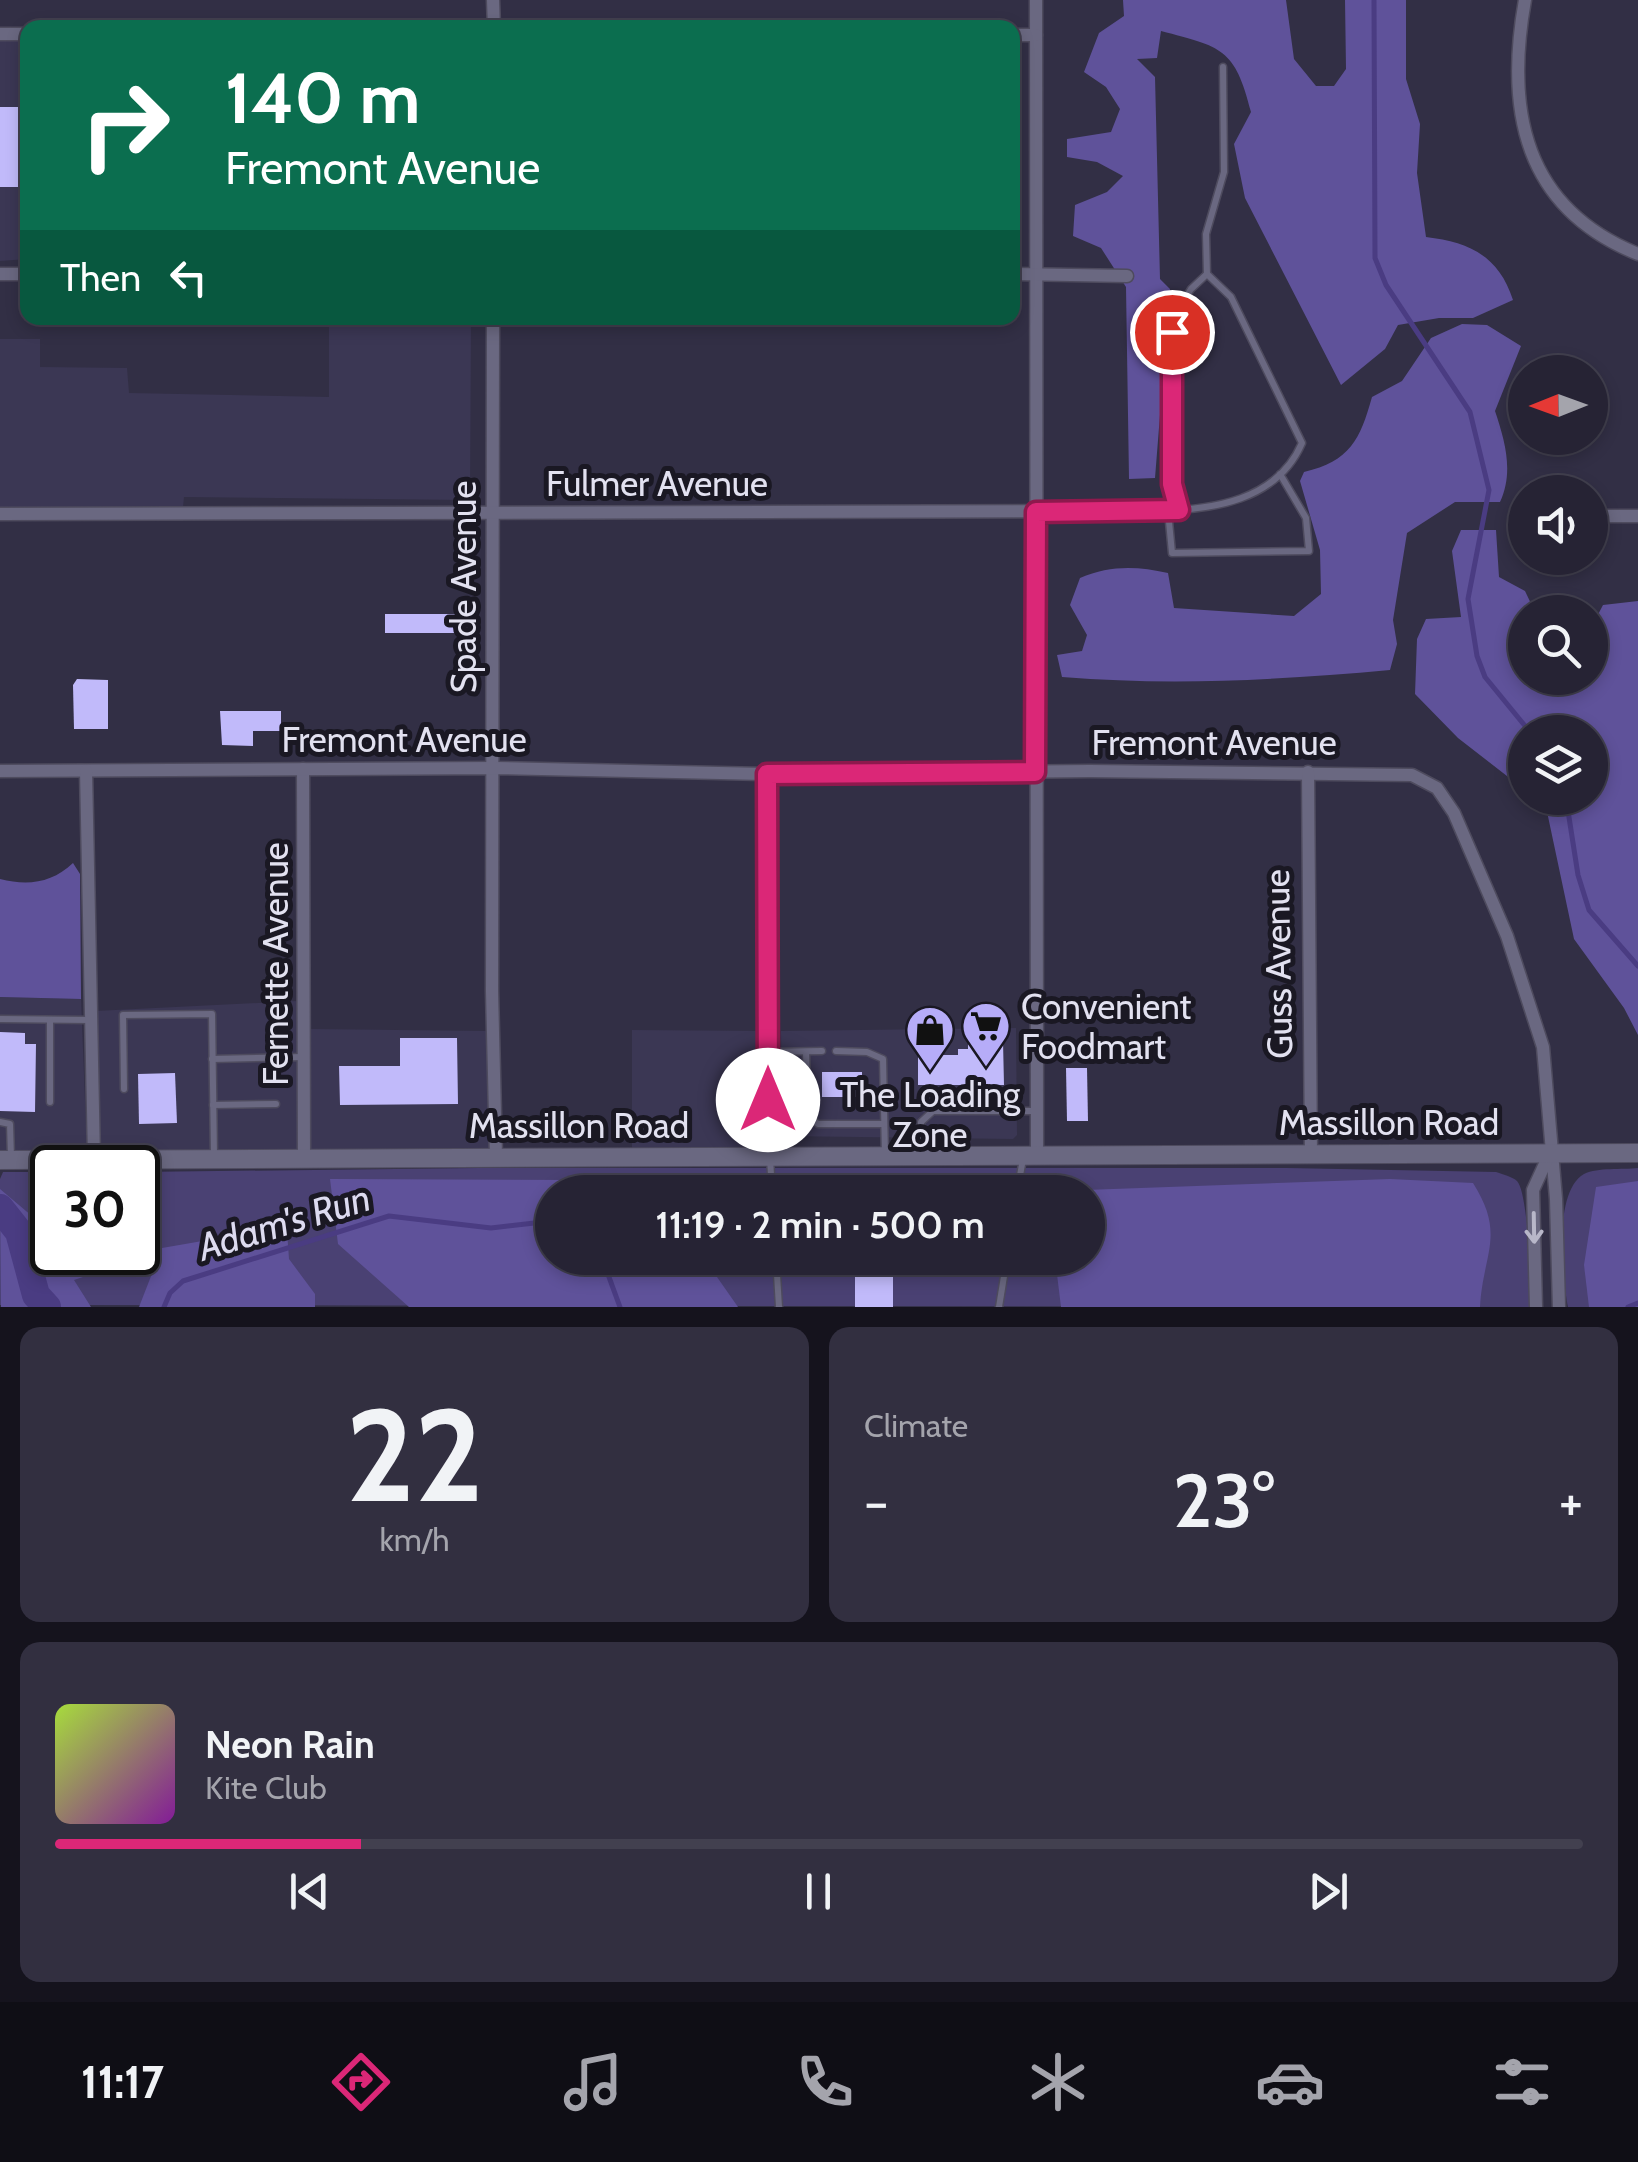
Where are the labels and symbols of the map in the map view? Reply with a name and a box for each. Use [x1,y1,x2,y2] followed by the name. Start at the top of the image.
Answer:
[1130,290,1215,375] pin
[1508,355,1608,455] north arrow
[546,462,768,505] street label: Fulmer Avenue
[442,481,485,693] street label: Spade Avenue
[281,718,527,761] street label: Fremont Avenue
[1091,721,1337,764] street label: Fremont Avenue
[254,842,297,1086] street label: Fernette Avenue
[1255,869,1301,1059] street label: Guss Avenue
[1021,985,1191,1068] place label: Convenient Foodmart
[960,1000,1012,1068] supermarket icon: Convenient Foodmart
[904,1004,956,1072] shop icon: The Loading Zone
[716,1048,820,1152] position arrow
[840,1073,1021,1156] place label: The Loading Zone
[1279,1101,1499,1144] street label: Massillon Road
[469,1104,689,1147] street label: Massillon Road
[30,1145,160,1275] speed limit sign: 30
[190,1174,376,1271] water label: Adam's Run
[1524,1212,1544,1244] one-way arrow

